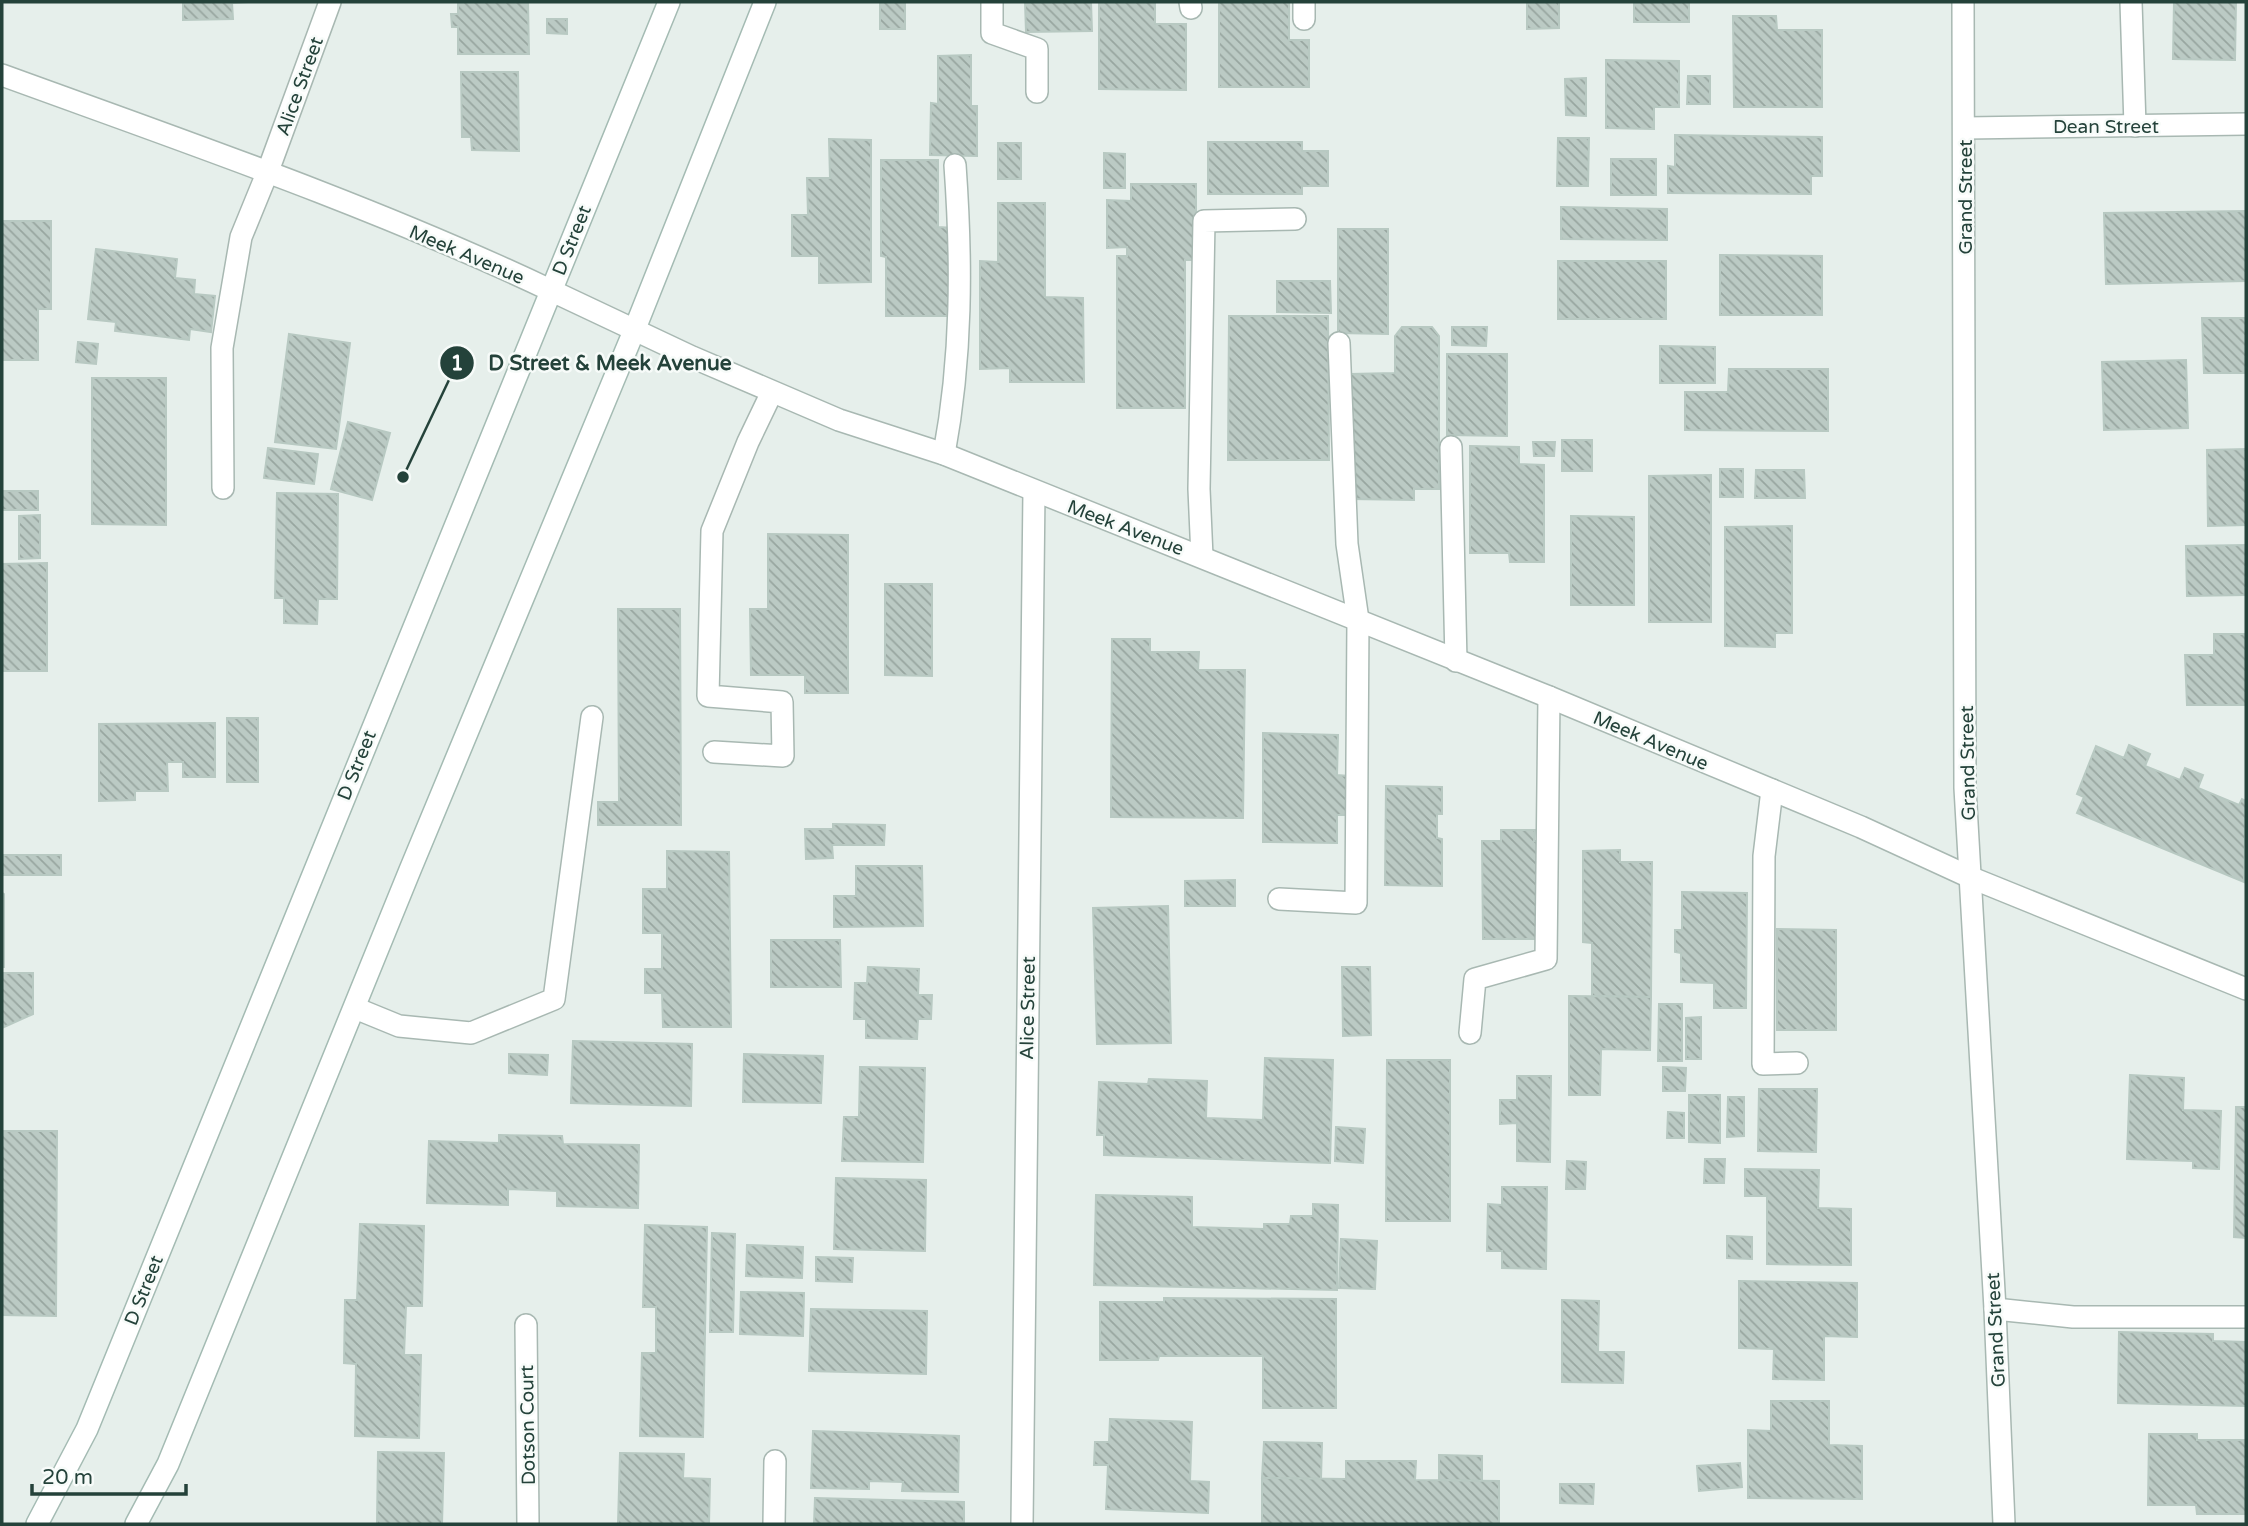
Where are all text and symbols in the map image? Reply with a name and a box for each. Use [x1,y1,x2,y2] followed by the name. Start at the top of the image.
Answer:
[272,34,328,139] street label: Alice Street
[2053,116,2159,138] street label: Dean Street
[1955,139,1977,255] street label: Grand Street
[548,202,596,279] street label: D Street
[406,221,527,289] street label: Meek Avenue
[439,342,746,384] callout: D Street & Meek Avenue
[450,351,464,376] text: 1
[488,351,732,376] text: D Street & Meek Avenue
[1064,496,1187,560] street label: Meek Avenue
[1956,705,1980,821] street label: Grand Street
[1590,707,1711,775] street label: Meek Avenue
[333,727,381,804] street label: D Street
[1016,956,1040,1060] street label: Alice Street
[120,1252,168,1329] street label: D Street
[1982,1272,2010,1388] street label: Grand Street
[516,1365,540,1485] street label: Dotson Court
[32,1452,186,1496] scale bar
[42,1465,93,1490] text: 20 m

